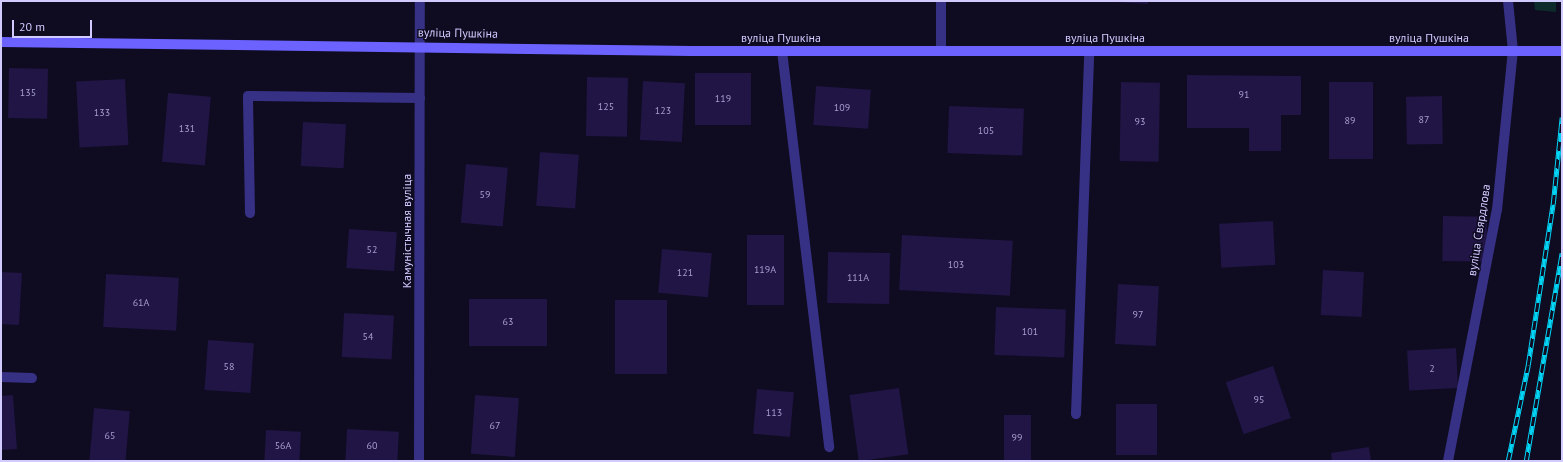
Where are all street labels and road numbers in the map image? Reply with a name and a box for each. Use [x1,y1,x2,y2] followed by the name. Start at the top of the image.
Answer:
[418,25,498,41] street label: вуліца Пушкіна
[741,31,821,45] street label: вуліца Пушкіна
[1065,31,1145,45] street label: вуліца Пушкіна
[1389,31,1469,45] street label: вуліца Пушкіна
[400,174,414,288] street label: Камуністычная вуліца
[1465,183,1493,277] street label: вуліца Свярдлова

